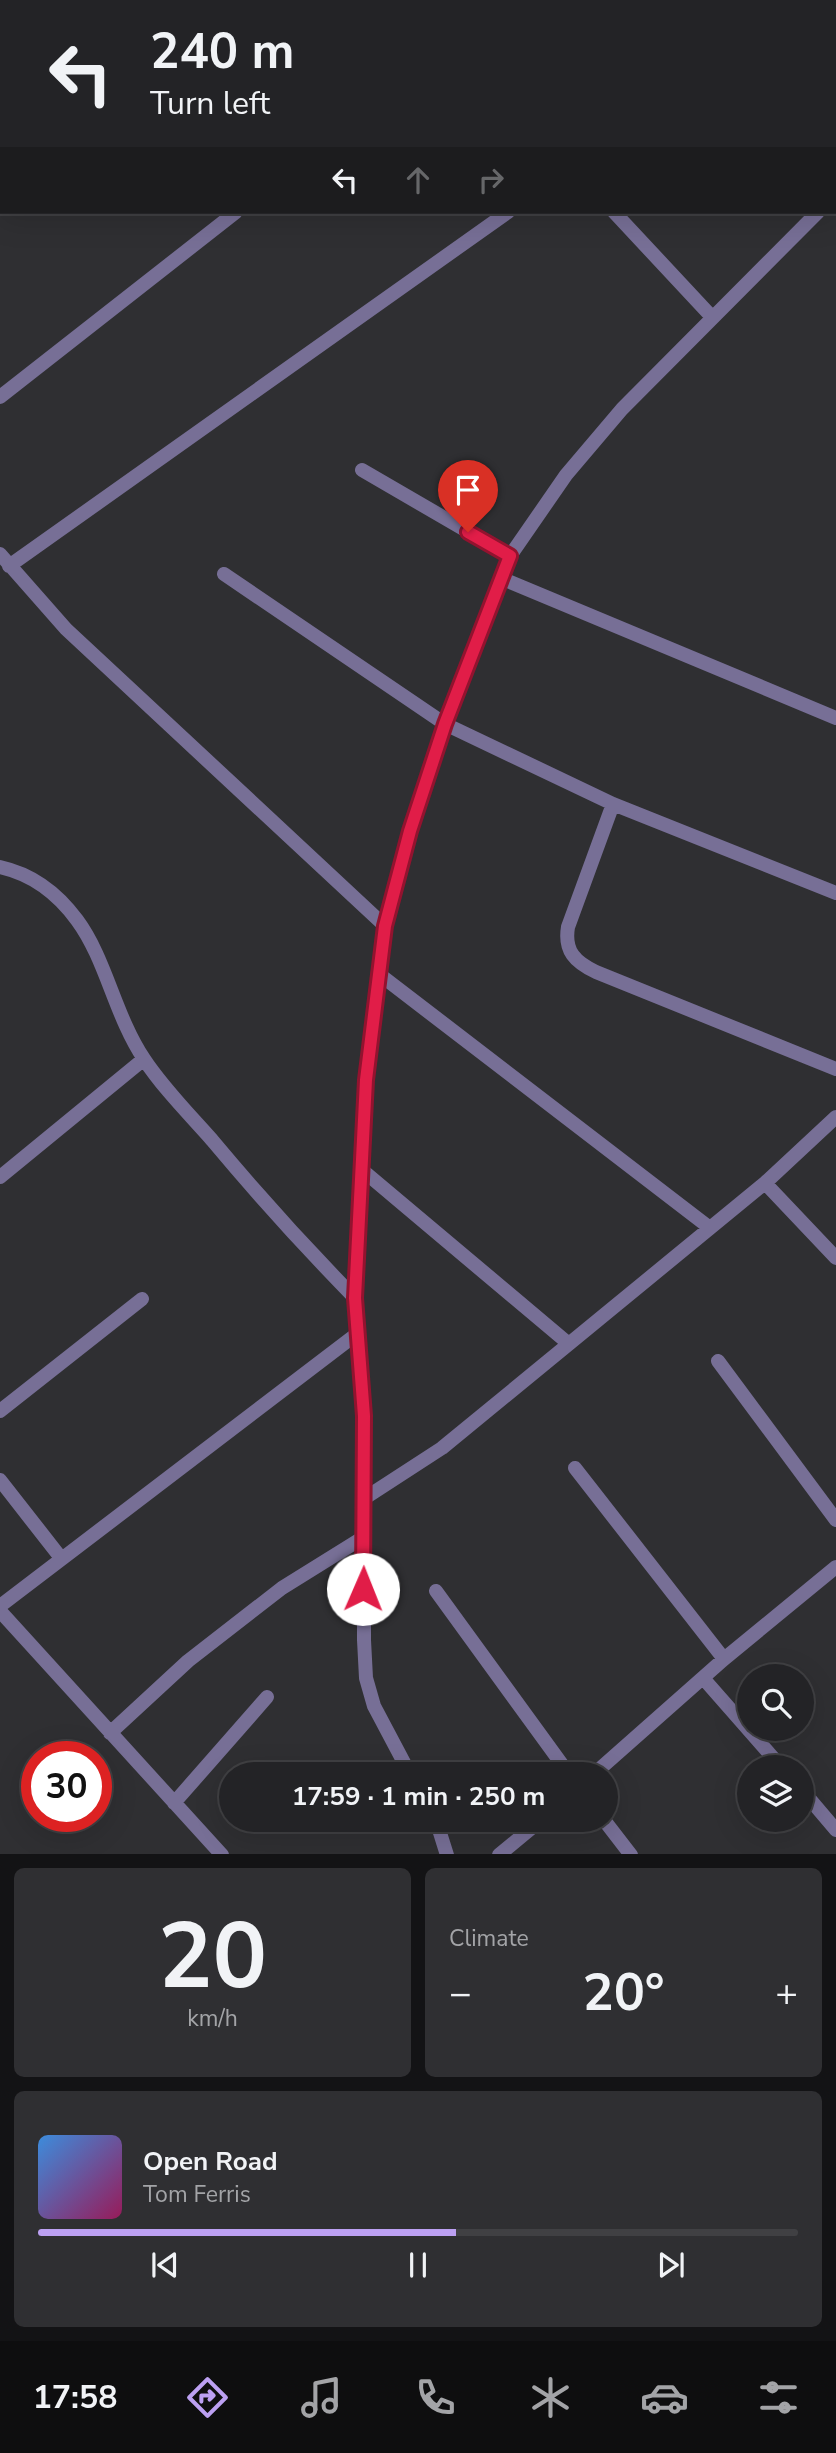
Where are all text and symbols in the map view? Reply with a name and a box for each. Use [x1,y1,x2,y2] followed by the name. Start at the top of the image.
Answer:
[150,18,294,85] text: 240 m
[35,28,126,119] icon: left
[150,82,270,125] text: Turn left
[326,161,364,199] icon: left
[399,161,437,199] icon: ahead
[472,161,510,199] icon: right
[438,460,498,532] pin
[449,471,487,509] icon: arrive
[326,1552,400,1626] position arrow
[737,1664,814,1832] map controls
[737,1664,814,1741] button: search
[21,1741,112,1832] speed limit sign: 30
[737,1755,814,1832] button: layers
[292,1779,545,1814] text: 17:59 · 1 min · 250 m
[158,1895,267,2019] text: 20
[449,1923,529,1954] text: Climate
[582,1957,665,2028] text: 20°
[449,1968,472,2019] text: −
[775,1968,798,2019] text: +
[187,2003,238,2034] text: km/h
[143,2144,278,2179] text: Open Road
[143,2179,251,2210] text: Tom Ferris
[146,2246,184,2284] icon: previous
[399,2246,437,2284] icon: pause
[652,2246,690,2284] icon: next
[183,2373,232,2422] icon: directions
[297,2373,346,2422] icon: music
[411,2373,460,2422] icon: phone
[526,2373,575,2422] icon: climate
[640,2373,689,2422] icon: car
[754,2373,803,2422] icon: filters
[33,2376,117,2419] text: 17:58

